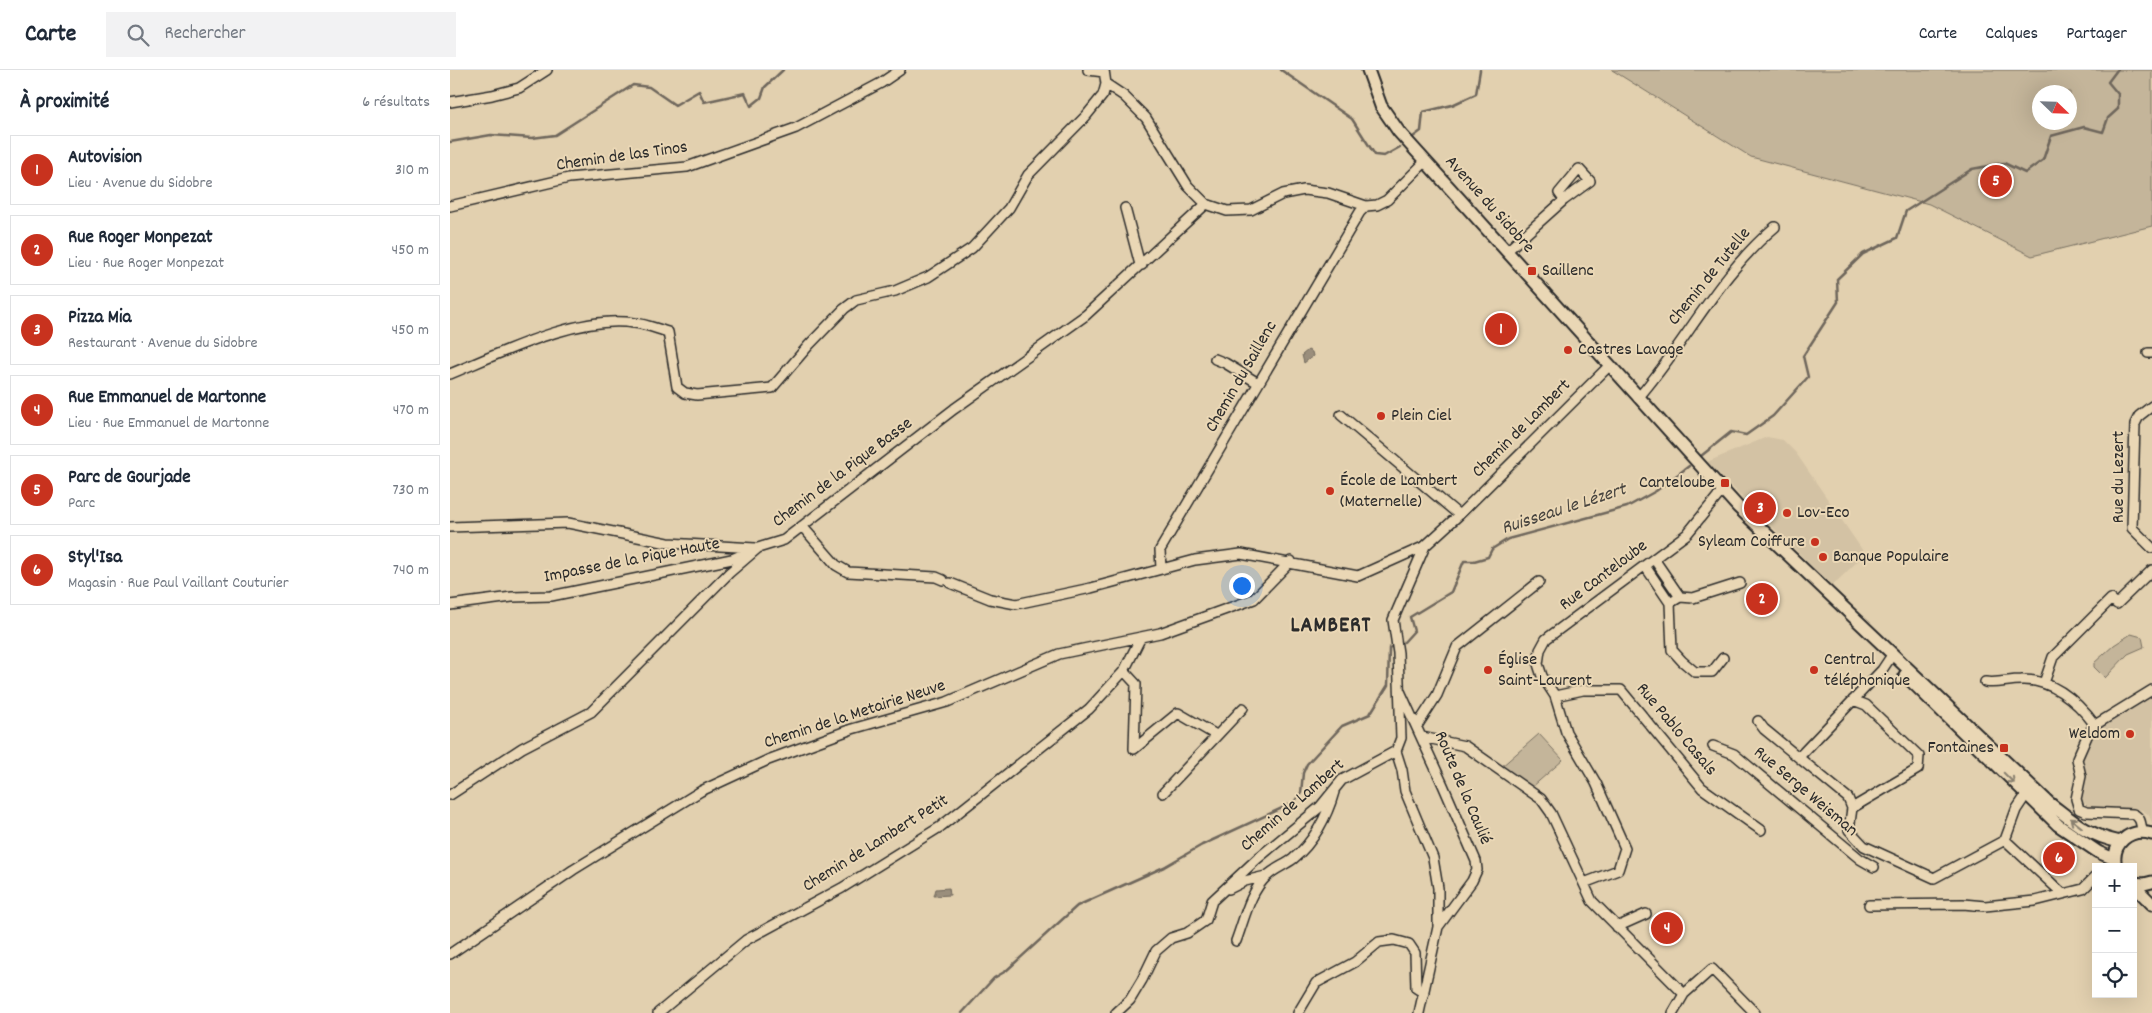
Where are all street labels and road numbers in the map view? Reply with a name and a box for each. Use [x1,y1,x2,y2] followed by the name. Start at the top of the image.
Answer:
[555,135,689,179] street label: Chemin de las Tinos
[1438,151,1540,259] street label: Avenue du Sidobre
[1663,223,1757,331] street label: Chemin de Tutelle
[1200,317,1284,437] street label: Chemin du Saillenc
[1467,374,1577,484] street label: Chemin de Lambert
[768,412,918,534] street label: Chemin de la Pique Basse
[2107,431,2132,523] street label: Rue du Lezert
[542,532,722,590] street label: Impasse de la Pique Haute
[1555,535,1653,617] street label: Rue Canteloube
[761,674,949,756] street label: Chemin de la Metairie Neuve
[1630,678,1722,782] street label: Rue Pablo Casals
[1427,727,1497,849] street label: Route de la Caulié
[1747,741,1863,843] street label: Rue Serge Weisman
[1235,753,1351,858] street label: Chemin de Lambert
[798,789,954,899] street label: Chemin de Lambert Petit

